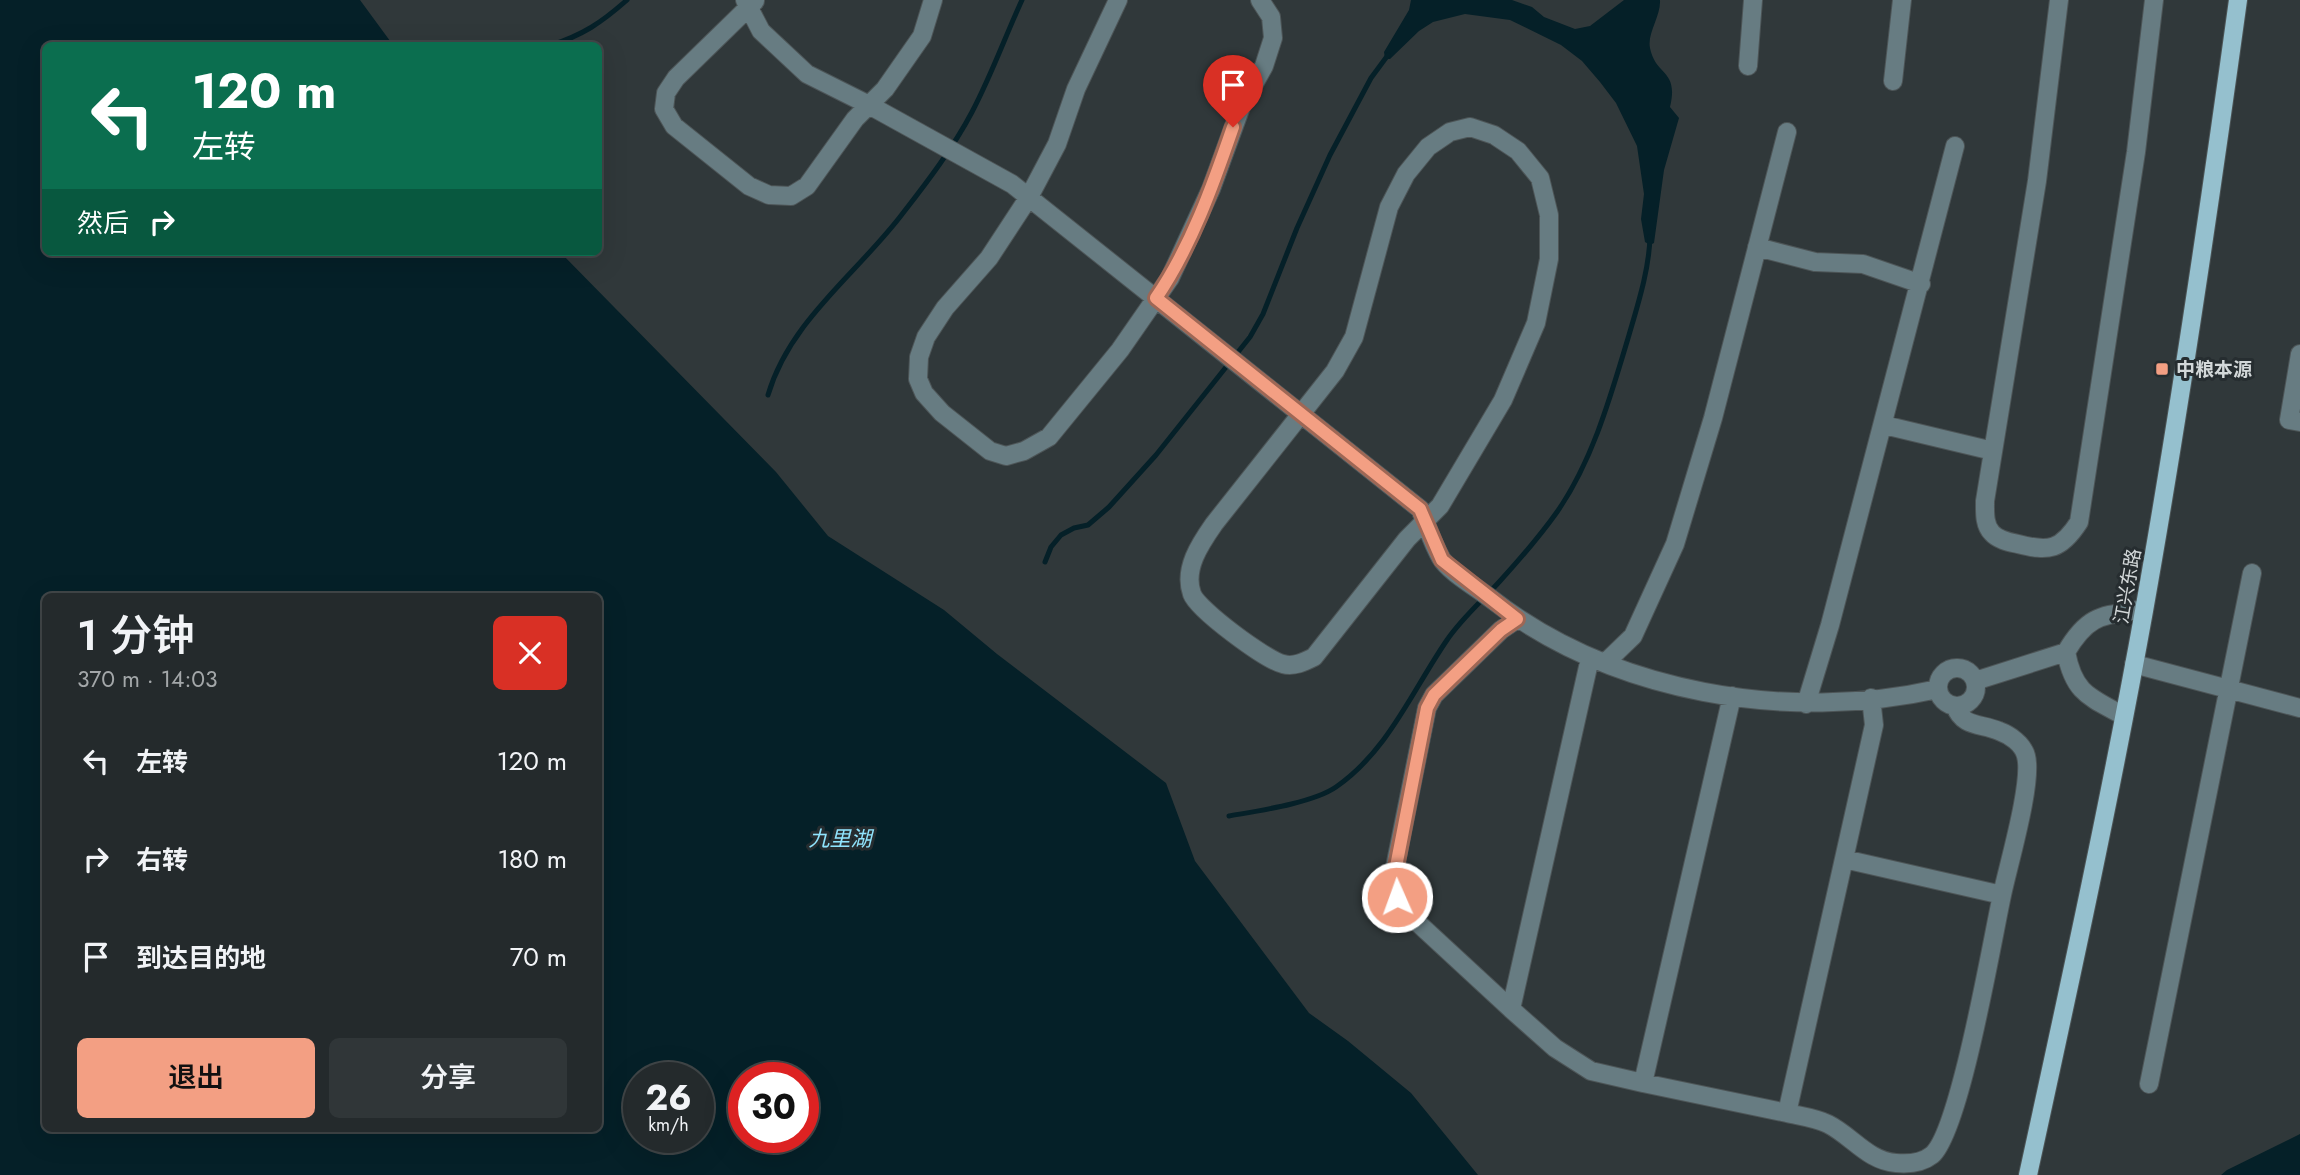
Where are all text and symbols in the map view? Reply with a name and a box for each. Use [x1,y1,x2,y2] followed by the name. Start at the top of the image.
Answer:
[1203,55,1263,127] pin
[192,56,336,126] text: 120 m
[1214,66,1252,104] icon: arrive
[77,70,168,161] icon: left
[192,124,256,170] text: 左转
[143,203,181,241] icon: right
[77,204,129,242] text: 然后
[2176,356,2252,383] place label: 中粮本源
[2154,361,2170,377] marker: 中粮本源
[2108,546,2147,626] street label: 江兴东路
[77,605,194,666] text: 1 分钟
[493,616,567,690] button: close
[77,662,218,696] text: 370 m · 14:03
[77,742,115,780] icon: left
[497,742,567,780] text: 120 m
[136,743,188,781] text: 左转
[809,824,874,854] water label: 九里湖
[77,840,115,878] icon: right
[497,840,567,878] text: 180 m
[136,841,188,879] text: 右转
[1360,860,1434,934] position arrow
[77,938,115,976] icon: arrive
[510,938,567,976] text: 70 m
[136,939,266,977] text: 到达目的地
[77,1038,315,1118] button: 退出
[329,1038,567,1118] button: 分享
[728,1062,819,1153] speed limit sign: 30
[645,1073,692,1123] text: 26
[648,1112,689,1138] text: km/h

